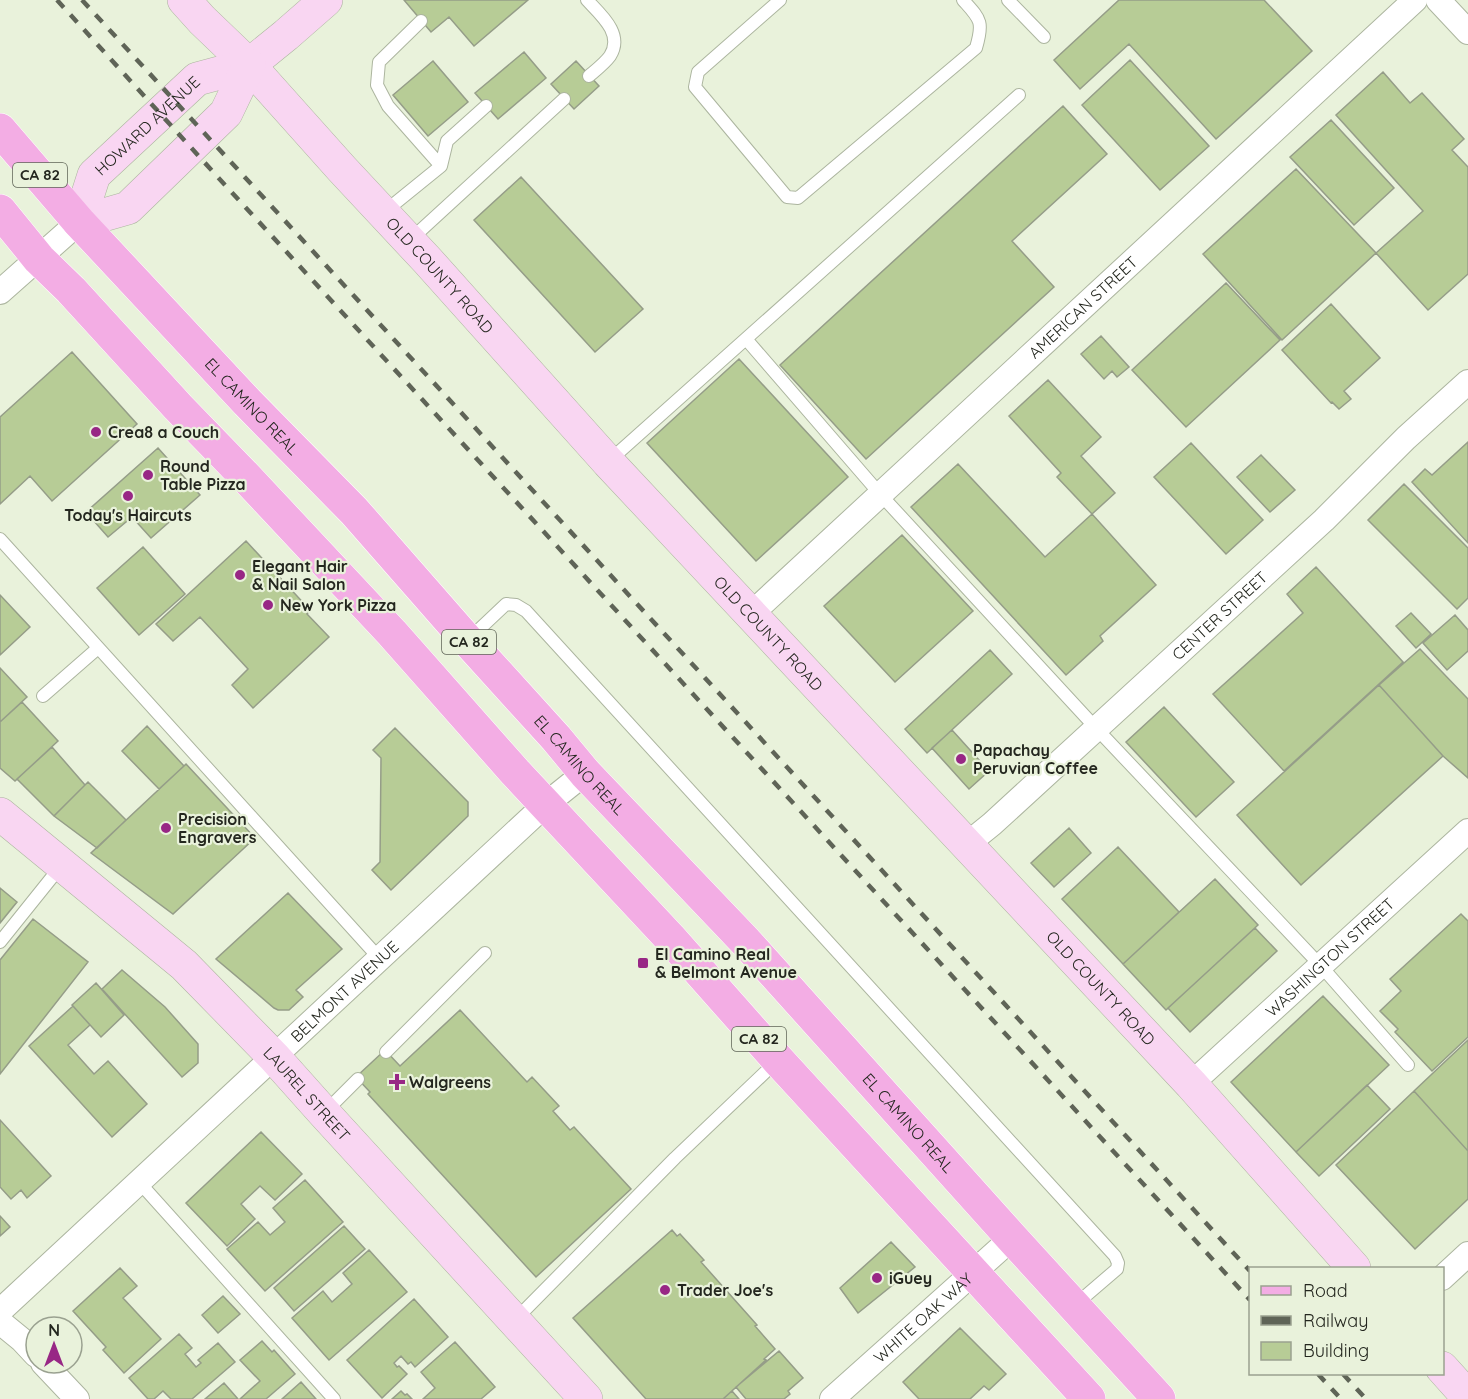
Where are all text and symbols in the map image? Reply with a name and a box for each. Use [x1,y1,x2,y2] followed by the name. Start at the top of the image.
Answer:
[90,72,204,179] street label: HOWARD AVENUE
[13,163,67,187] road number: CA 82
[382,213,498,338] street label: OLD COUNTY ROAD
[1024,252,1142,363] street label: AMERICAN STREET
[201,354,304,459] street label: EL CAMINO REAL
[108,422,219,442] place label: Crea8 a Couch
[89,425,103,439] marker: Crea8 a Couch
[160,456,246,494] place label: Round Table Pizza
[141,468,155,482] marker: Round Table Pizza
[121,489,135,503] marker: Today's Haircuts
[64,505,192,525] place label: Today's Haircuts
[252,556,348,594] place label: Elegant Hair & Nail Salon
[1168,567,1272,664] street label: CENTER STREET
[233,568,247,582] marker: Elegant Hair & Nail Salon
[710,572,827,695] street label: OLD COUNTY ROAD
[280,595,396,615] place label: New York Pizza
[261,598,275,612] marker: New York Pizza
[442,630,496,654] road number: CA 82
[530,711,630,819] street label: EL CAMINO REAL
[973,740,1098,778] place label: Papachay Peruvian Coffee
[954,752,968,766] marker: Papachay Peruvian Coffee
[178,809,257,847] place label: Precision Engravers
[159,821,173,835] marker: Precision Engravers
[1261,893,1399,1021] street label: WASHINGTON STREET
[1042,926,1160,1050] street label: OLD COUNTY ROAD
[286,936,403,1046] street label: BELMONT AVENUE
[655,944,797,982] place label: El Camino Real & Belmont Avenue
[636,956,650,970] marker: El Camino Real & Belmont Avenue
[732,1027,786,1051] road number: CA 82
[259,1042,355,1145] street label: LAUREL STREET
[859,1069,959,1177] street label: EL CAMINO REAL
[409,1072,491,1092] place label: Walgreens
[390,1075,404,1089] marker: Walgreens
[1249,1267,1444,1375] legend
[869,1268,976,1367] street label: WHITE OAK WAY
[889,1268,932,1288] place label: iGuey
[870,1271,884,1285] marker: iGuey
[1303,1279,1348,1302] text: Road
[677,1280,773,1300] place label: Trader Joe's
[658,1283,672,1297] marker: Trader Joe's
[1303,1309,1369,1332] text: Railway
[24,1315,84,1375] north arrow
[48,1320,60,1340] text: N
[1303,1339,1369,1362] text: Building

